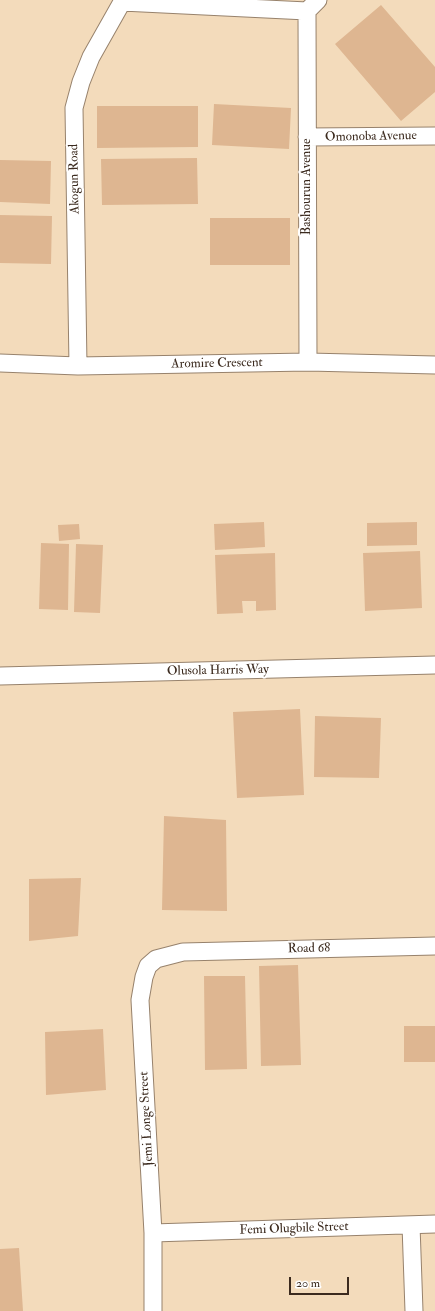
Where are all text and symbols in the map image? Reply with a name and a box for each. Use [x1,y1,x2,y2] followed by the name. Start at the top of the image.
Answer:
[325,128,417,146] street label: Omonoba Avenue
[299,139,315,235] street label: Bashourun Avenue
[67,144,83,214] street label: Akogun Road
[171,355,263,373] street label: Aromire Crescent
[167,662,269,680] street label: Olusola Harris Way
[288,941,330,957] street label: Road 68
[137,1071,157,1167] street label: Jemi Longe Street
[239,1219,349,1239] street label: Femi Olugbile Street
[291,1269,351,1295] scale bar
[296,1276,320,1291] text: 20 m

